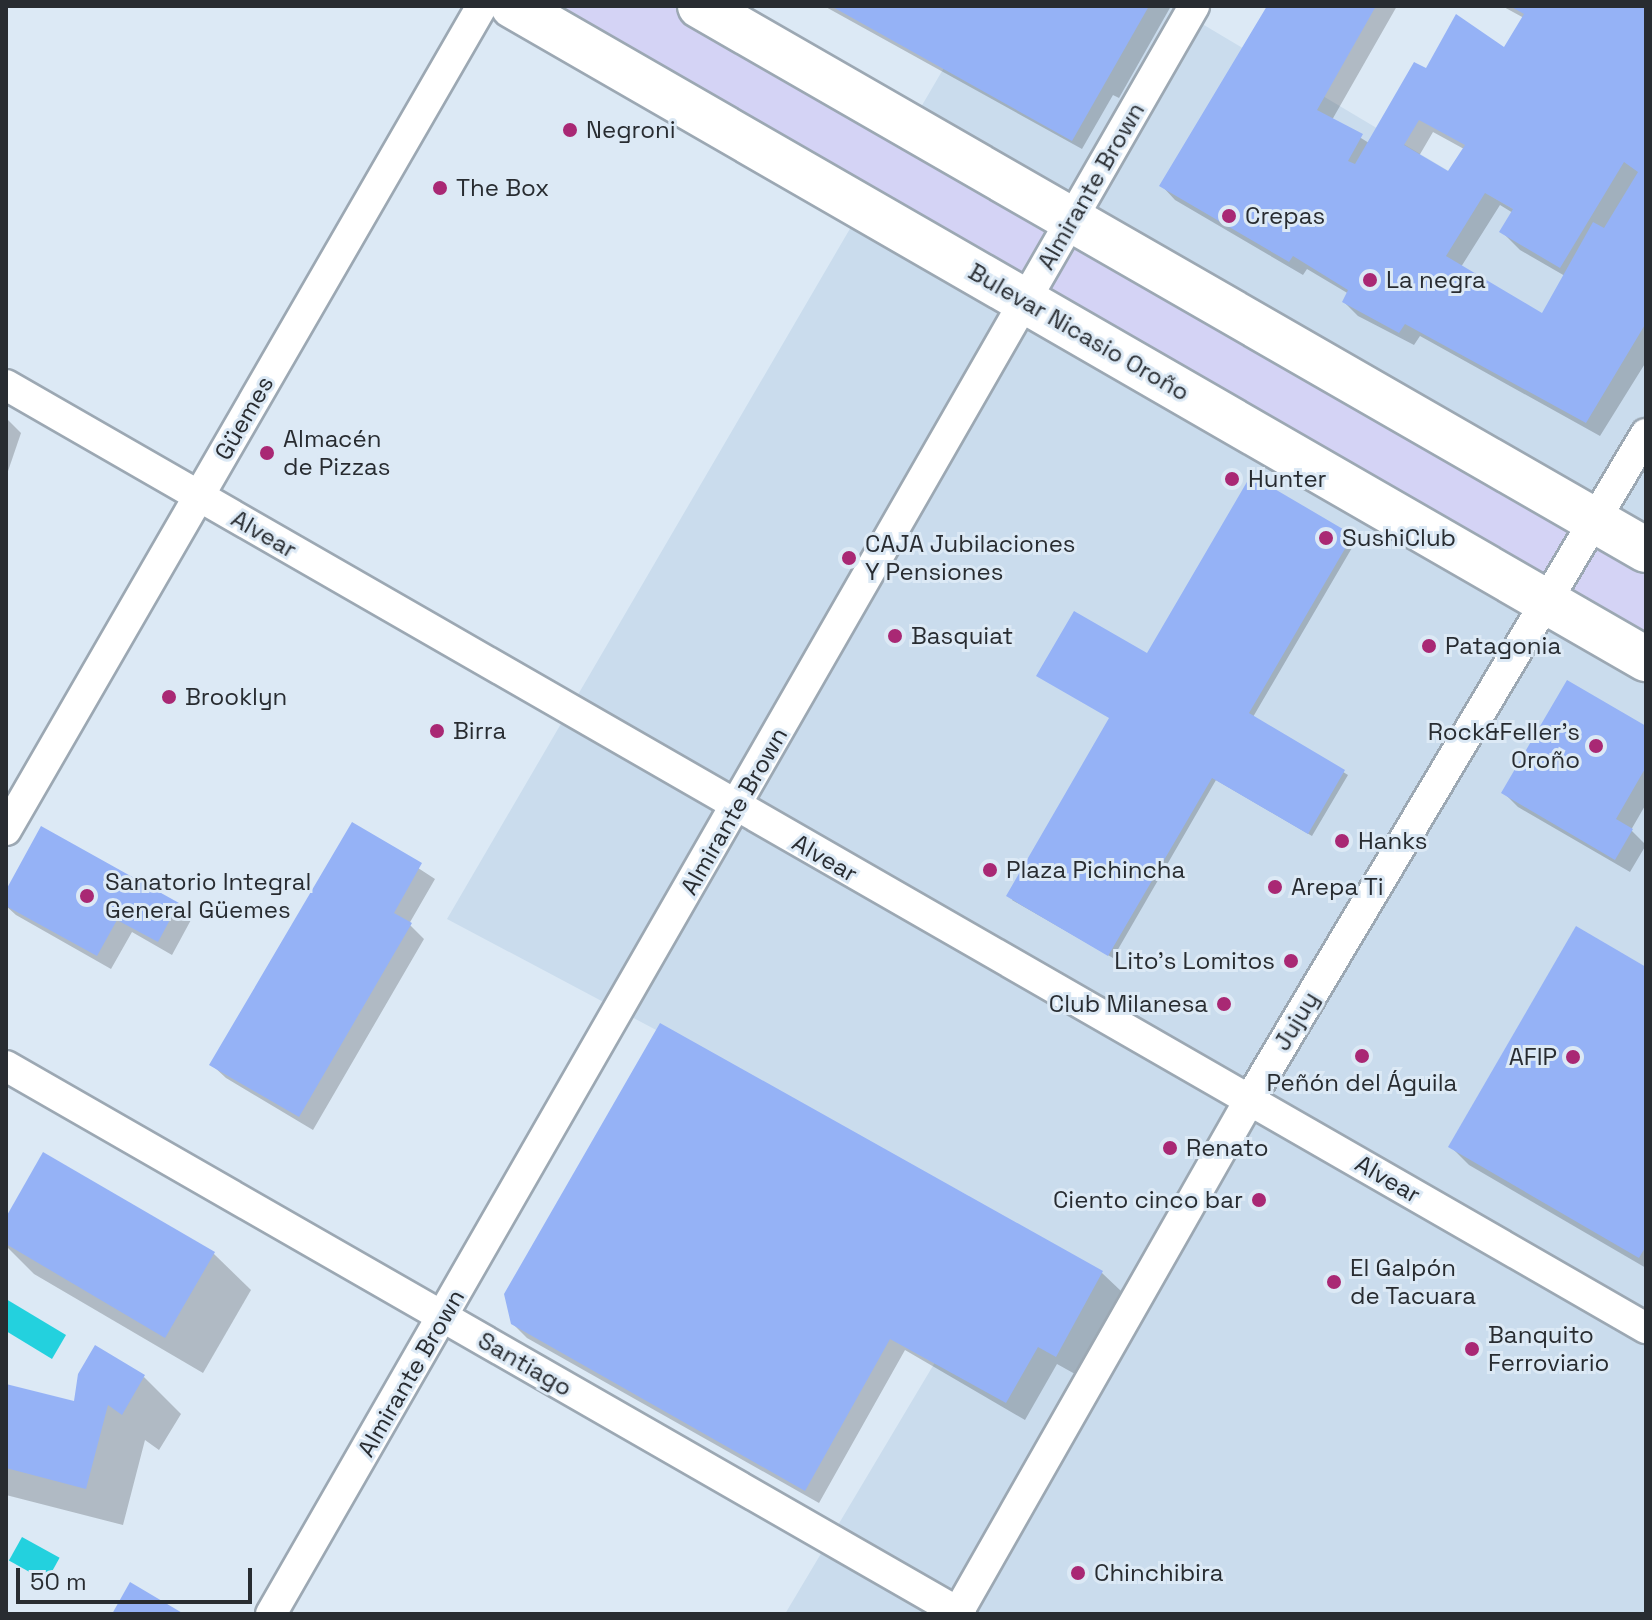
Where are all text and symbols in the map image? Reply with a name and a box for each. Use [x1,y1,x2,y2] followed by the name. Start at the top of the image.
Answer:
[1031,97,1151,275] street label: Almirante Brown
[586,116,676,144] place label: Negroni
[561,121,579,139] marker: Negroni
[456,174,549,202] place label: The Box
[431,179,449,197] marker: The Box
[1245,202,1325,230] place label: Crepas
[1220,207,1238,225] marker: Crepas
[963,257,1195,407] street label: Bulevar Nicasio Oroño
[1386,266,1486,294] place label: La negra
[1361,271,1379,289] marker: La negra
[208,371,280,465] street label: Güemes
[283,425,390,481] place label: Almacén de Pizzas
[258,444,276,462] marker: Almacén de Pizzas
[1248,465,1327,493] place label: Hunter
[1223,470,1241,488] marker: Hunter
[226,504,302,564] street label: Alvear
[1342,524,1456,552] place label: SushiClub
[1317,529,1335,547] marker: SushiClub
[865,530,1076,586] place label: CAJA Jubilaciones Y Pensiones
[840,549,858,567] marker: CAJA Jubilaciones Y Pensiones
[911,622,1013,650] place label: Basquiat
[886,627,904,645] marker: Basquiat
[1445,632,1561,660] place label: Patagonia
[1420,637,1438,655] marker: Patagonia
[185,683,287,711] place label: Brooklyn
[160,688,178,706] marker: Brooklyn
[453,717,506,745] place label: Birra
[1428,718,1580,774] place label: Rock&Feller's Oroño
[428,722,446,740] marker: Birra
[674,722,794,900] street label: Almirante Brown
[1587,737,1605,755] marker: Rock&Feller's Oroño
[1358,827,1428,855] place label: Hanks
[787,828,863,888] street label: Alvear
[1333,832,1351,850] marker: Hanks
[1006,856,1185,884] place label: Plaza Pichincha
[981,861,999,879] marker: Plaza Pichincha
[105,868,311,924] place label: Sanatorio Integral General Güemes
[1291,873,1384,901] place label: Arepa Ti
[1266,878,1284,896] marker: Arepa Ti
[76,885,98,907] marker: Sanatorio Integral General Güemes
[1114,947,1275,975] place label: Lito's Lomitos
[1282,952,1300,970] marker: Lito's Lomitos
[1267,986,1325,1056] street label: Jujuy
[1049,990,1208,1018] place label: Club Milanesa
[1215,995,1233,1013] marker: Club Milanesa
[1509,1043,1557,1071] place label: AFIP
[1353,1047,1371,1065] marker: Peñón del Águila
[1564,1048,1582,1066] marker: AFIP
[1266,1069,1458,1097] place label: Peñón del Águila
[1186,1134,1269,1162] place label: Renato
[1161,1139,1179,1157] marker: Renato
[1350,1149,1426,1209] street label: Alvear
[1053,1186,1243,1214] place label: Ciento cinco bar
[1250,1191,1268,1209] marker: Ciento cinco bar
[1350,1254,1477,1310] place label: El Galpón de Tacuara
[1325,1273,1343,1291] marker: El Galpón de Tacuara
[351,1284,471,1462] street label: Almirante Brown
[1488,1321,1609,1377] place label: Banquito Ferroviario
[473,1326,577,1402] street label: Santiago
[1463,1340,1481,1358] marker: Banquito Ferroviario
[20,1552,256,1602] scale bar
[1094,1559,1223,1587] place label: Chinchibira
[1069,1564,1087,1582] marker: Chinchibira
[30,1566,87,1597] text: 50 m

